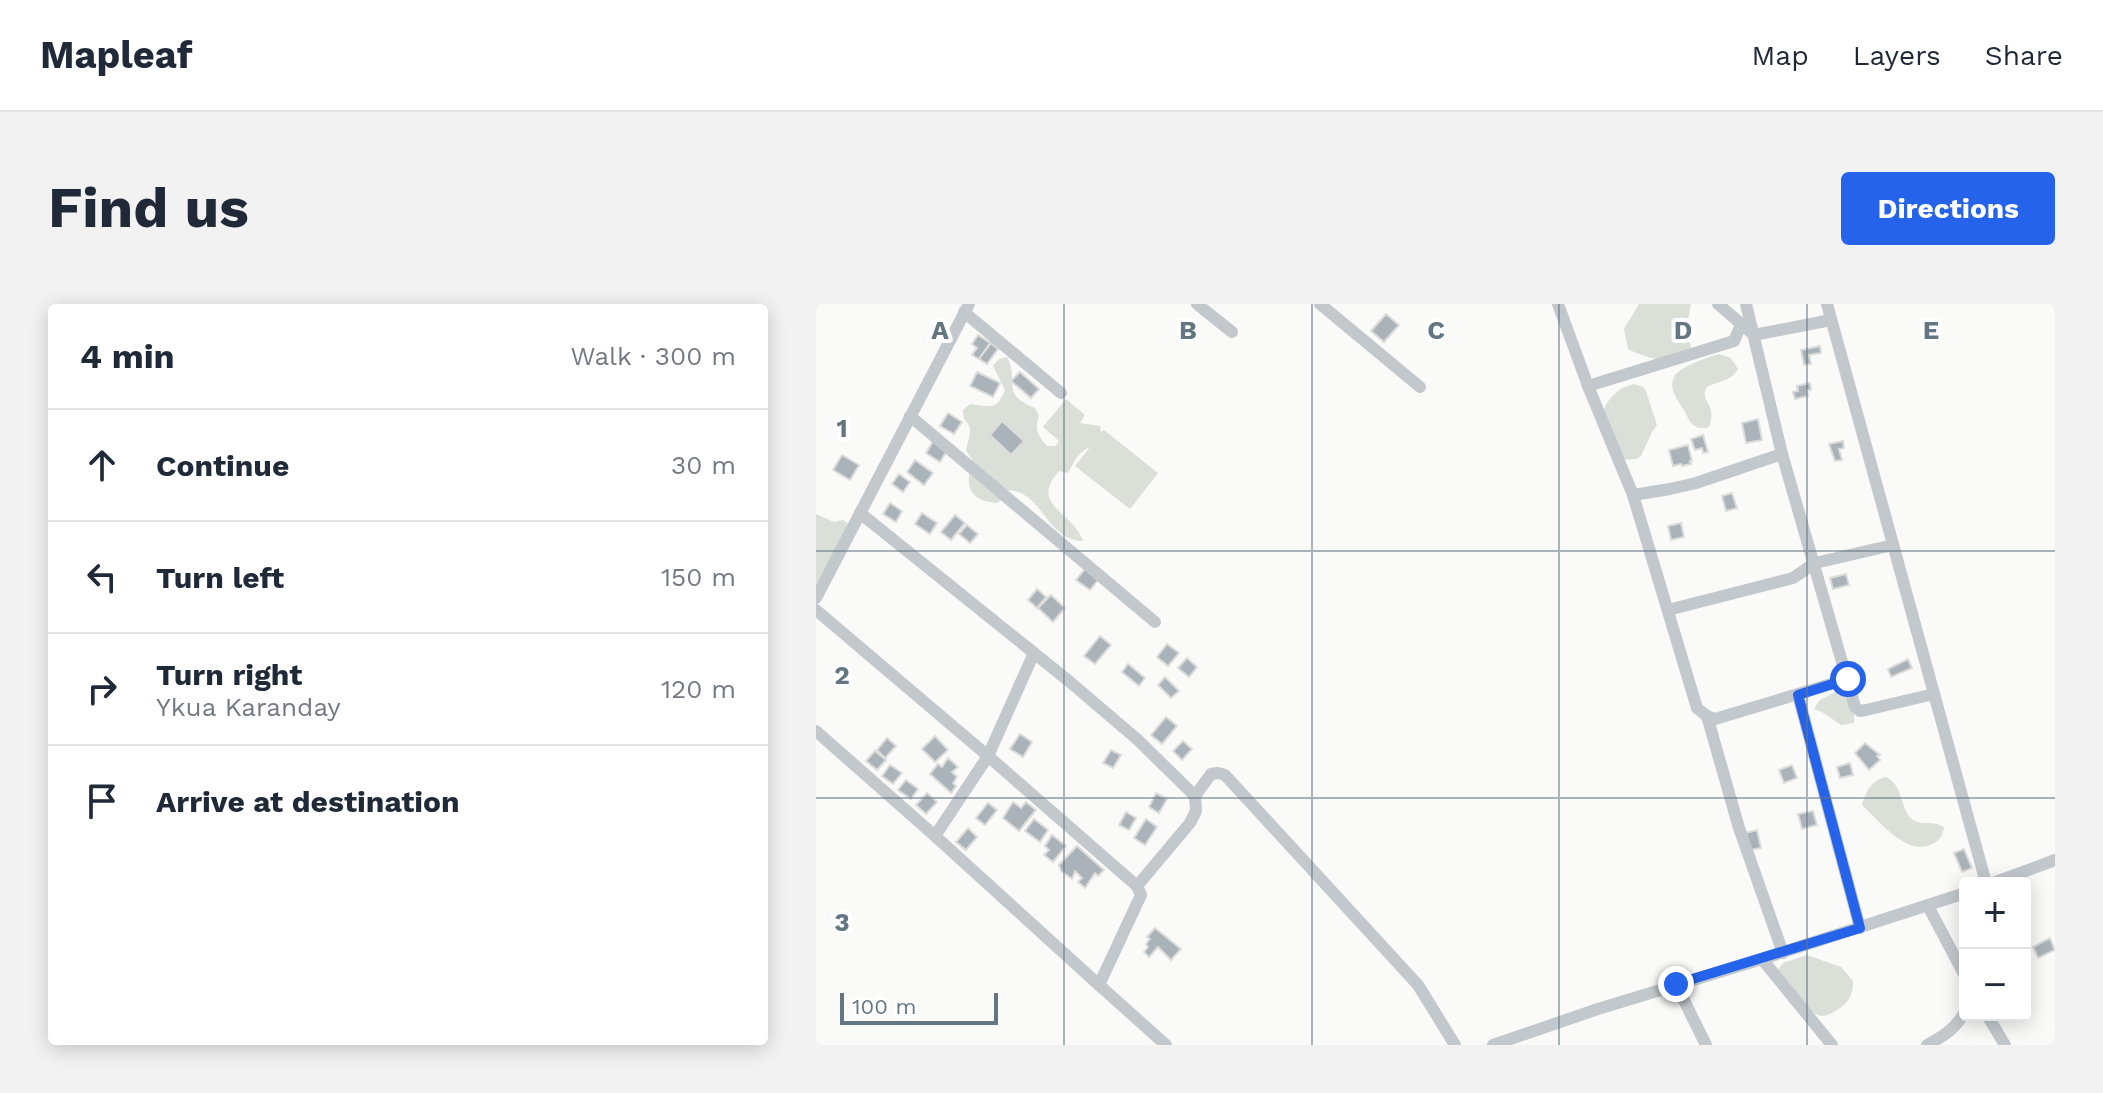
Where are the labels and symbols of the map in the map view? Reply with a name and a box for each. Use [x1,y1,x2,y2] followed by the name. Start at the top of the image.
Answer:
[931,315,949,345] text: A
[1179,315,1197,345] text: B
[1427,315,1445,345] text: C
[1674,315,1692,345] text: D
[1923,315,1939,345] text: E
[836,413,848,443] text: 1
[834,660,850,690] text: 2
[1830,661,1866,697] route start
[834,907,850,937] text: 3
[1658,966,1694,1002] route end
[840,989,998,1025] scale bar

